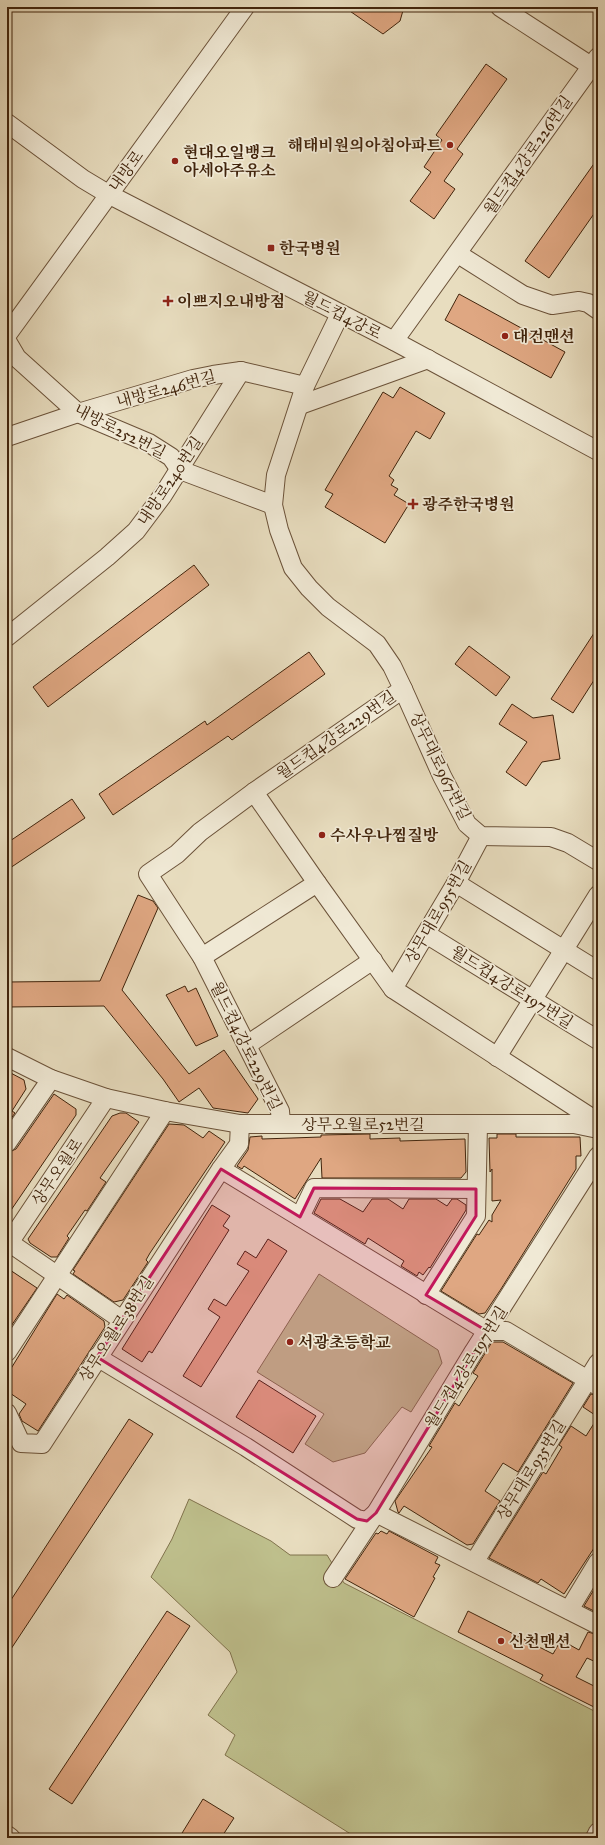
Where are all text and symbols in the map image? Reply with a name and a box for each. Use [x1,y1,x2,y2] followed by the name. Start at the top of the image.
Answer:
[480,92,576,218] street label: 월드컵4강로226번길
[287,136,443,155] place label: 해태비원의아침아파트
[445,140,455,150] marker: 해태비원의아침아파트
[183,143,276,180] place label: 현대오일뱅크 아세아주유소
[105,146,148,195] street label: 내방로
[170,156,180,166] marker: 현대오일뱅크 아세아주유소
[279,239,341,258] place label: 한국병원
[266,243,276,253] marker: 한국병원
[299,287,385,343] street label: 월드컵4강로
[177,292,285,311] place label: 이쁘지오내방점
[162,295,174,307] marker: 이쁘지오내방점
[513,327,575,346] place label: 대건맨션
[500,331,510,341] marker: 대건맨션
[114,367,218,411] street label: 내방로246번길
[71,400,169,462] street label: 내방로252번길
[133,433,207,529] street label: 내방로240번길
[422,495,515,514] place label: 광주한국병원
[407,498,419,510] marker: 광주한국병원
[273,687,399,783] street label: 월드컵4강로229번길
[406,709,474,823] street label: 상무대로967번길
[330,826,439,845] place label: 수사우나찜질방
[317,830,327,840] marker: 수사우나찜질방
[401,857,475,967] street label: 상무대로955번길
[447,942,577,1032] street label: 월드컵4강로197번길
[206,978,286,1114] street label: 월드컵4강로229번길
[301,1115,425,1134] street label: 상무오월로52번길
[28,1134,87,1209] street label: 상무오월로
[75,1272,157,1386] street label: 상무오월로38번길
[421,1302,511,1432] street label: 월드컵4강로197번길
[298,1333,391,1352] place label: 서광초등학교
[285,1337,295,1347] marker: 서광초등학교
[492,1416,570,1524] street label: 상무대로935번길
[509,1632,571,1651] place label: 신천맨션
[496,1636,506,1646] marker: 신천맨션

